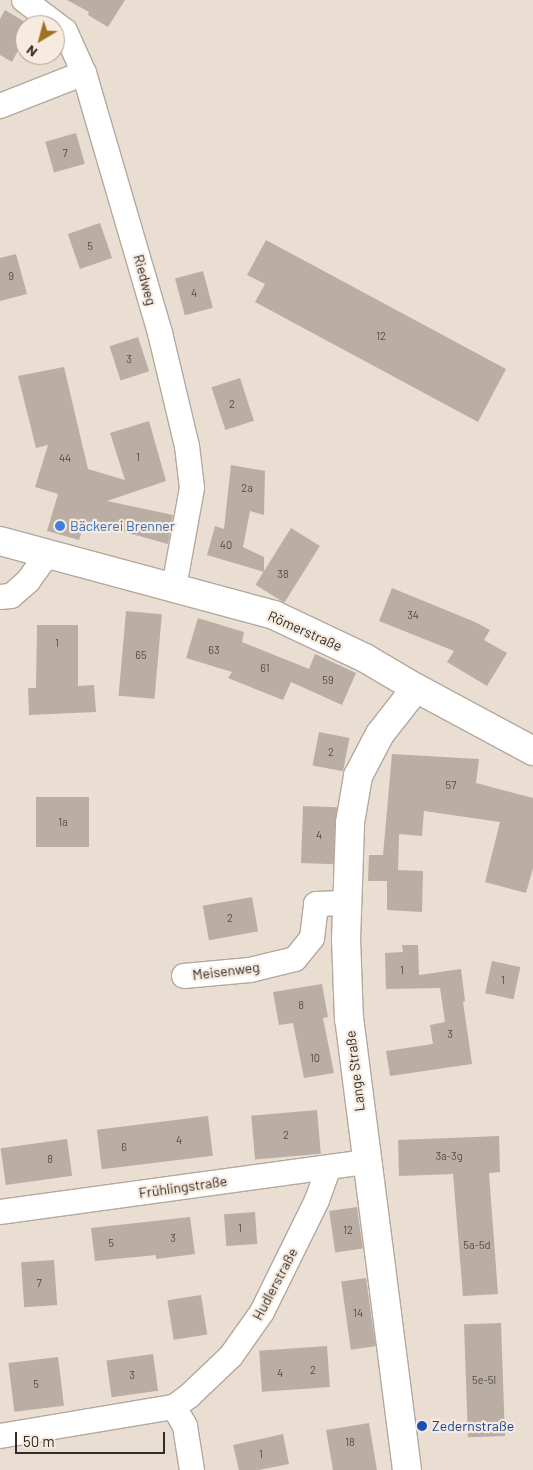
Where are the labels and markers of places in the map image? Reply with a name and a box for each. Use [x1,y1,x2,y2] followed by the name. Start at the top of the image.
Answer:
[70,518,175,534] place label: Bäckerei Brenner
[54,520,66,532] marker: Bäckerei Brenner
[432,1418,514,1434] place label: Zedernstraße
[416,1420,428,1432] marker: Zedernstraße

